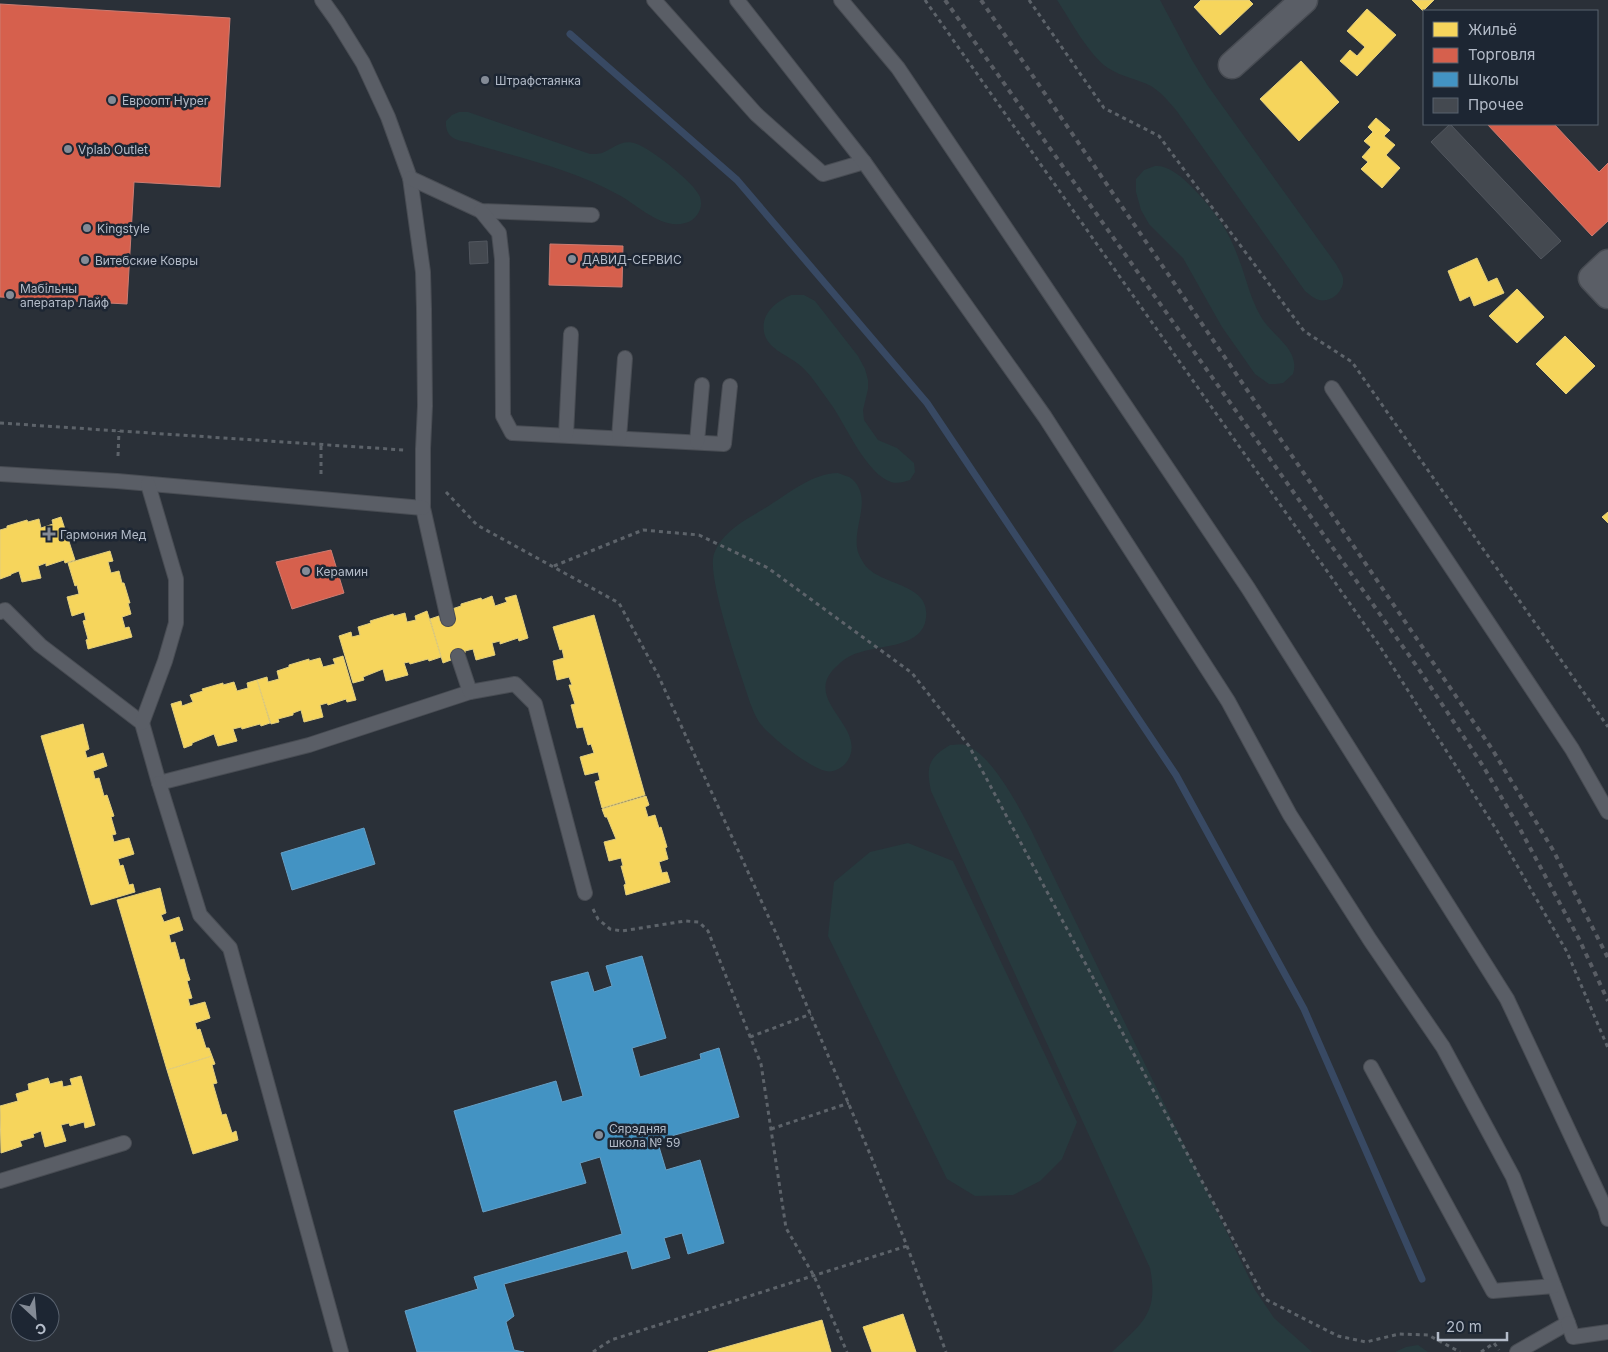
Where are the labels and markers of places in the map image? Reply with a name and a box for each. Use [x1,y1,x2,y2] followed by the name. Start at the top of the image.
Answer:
[495,73,581,88] place label: Штрафстаянка
[479,74,491,86] marker: Штрафстаянка
[122,93,209,108] place label: Евроопт Hyper
[106,94,118,106] marker: Евроопт Hyper
[78,142,148,157] place label: Vplab Outlet
[62,143,74,155] marker: Vplab Outlet
[97,221,150,236] place label: Kingstyle
[81,222,93,234] marker: Kingstyle
[582,252,682,267] place label: ДАВИД-СЕРВИС
[95,253,198,268] place label: Витебские Ковры
[566,253,578,265] marker: ДАВИД-СЕРВИС
[79,254,91,266] marker: Витебские Ковры
[20,281,109,310] place label: Мабільны аператар Лайф
[4,289,16,301] marker: Мабільны аператар Лайф
[42,527,56,541] marker: Гармония Мед
[60,527,147,542] place label: Гармония Мед
[316,564,368,579] place label: Керамин
[300,565,312,577] marker: Керамин
[609,1121,681,1150] place label: Сярэдняя школа № 59
[593,1129,605,1141] marker: Сярэдняя школа № 59

